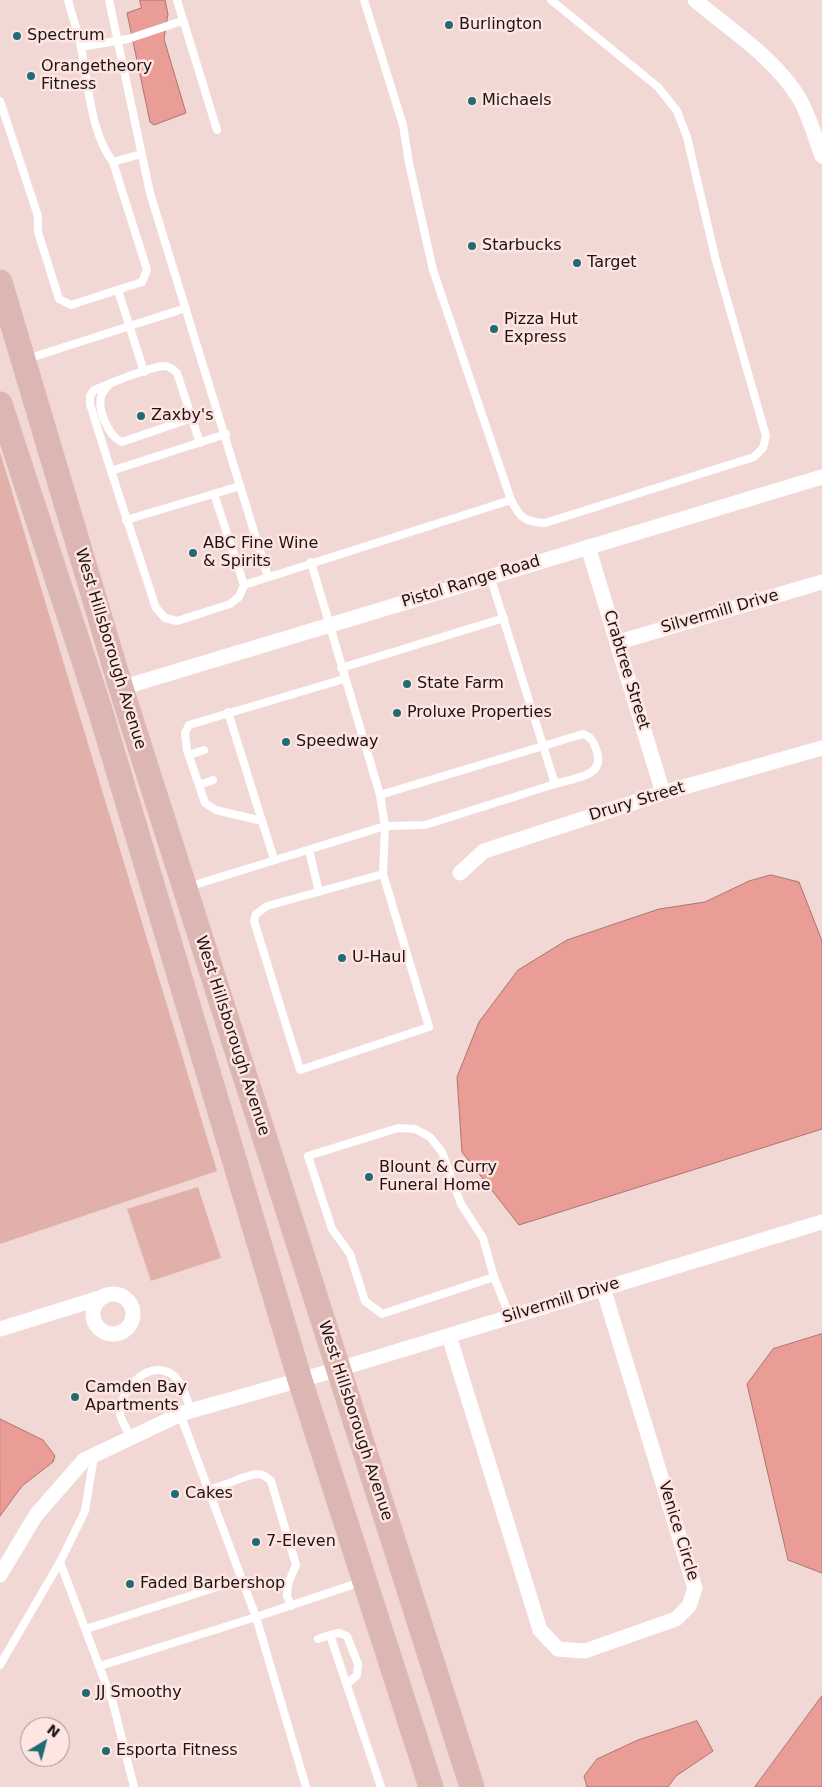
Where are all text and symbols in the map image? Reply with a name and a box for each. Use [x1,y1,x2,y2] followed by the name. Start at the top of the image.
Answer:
[459,15,542,35] place label: Burlington
[443,19,455,31] marker: Burlington
[27,26,105,46] place label: Spectrum
[11,30,23,42] marker: Spectrum
[41,57,152,95] place label: Orangetheory Fitness
[25,70,37,82] marker: Orangetheory Fitness
[482,91,552,111] place label: Michaels
[466,95,478,107] marker: Michaels
[482,236,562,256] place label: Starbucks
[466,240,478,252] marker: Starbucks
[587,253,636,273] place label: Target
[571,257,583,269] marker: Target
[504,310,578,348] place label: Pizza Hut Express
[488,323,500,335] marker: Pizza Hut Express
[151,406,214,426] place label: Zaxby's
[135,410,147,422] marker: Zaxby's
[203,534,318,572] place label: ABC Fine Wine & Spirits
[70,546,150,752] street label: West Hillsborough Avenue
[187,547,199,559] marker: ABC Fine Wine & Spirits
[400,552,542,612] street label: Pistol Range Road
[659,586,781,638] street label: Silvermill Drive
[599,608,653,732] street label: Crabtree Street
[417,674,504,694] place label: State Farm
[401,678,413,690] marker: State Farm
[407,703,552,723] place label: Proluxe Properties
[391,707,403,719] marker: Proluxe Properties
[296,732,379,752] place label: Speedway
[280,736,292,748] marker: Speedway
[587,778,687,826] street label: Drury Street
[191,934,273,1138] street label: West Hillsborough Avenue
[352,948,406,968] place label: U-Haul
[336,952,348,964] marker: U-Haul
[379,1158,497,1196] place label: Blount & Curry Funeral Home
[363,1171,375,1183] marker: Blount & Curry Funeral Home
[500,1274,622,1328] street label: Silvermill Drive
[314,1319,396,1523] street label: West Hillsborough Avenue
[85,1378,187,1416] place label: Camden Bay Apartments
[69,1391,81,1403] marker: Camden Bay Apartments
[654,1479,702,1583] street label: Venice Circle
[185,1484,233,1504] place label: Cakes
[169,1488,181,1500] marker: Cakes
[266,1532,336,1552] place label: 7-Eleven
[250,1536,262,1548] marker: 7-Eleven
[140,1574,285,1594] place label: Faded Barbershop
[124,1578,136,1590] marker: Faded Barbershop
[96,1683,182,1703] place label: JJ Smoothy
[80,1687,92,1699] marker: JJ Smoothy
[20,1717,70,1767] north arrow
[44,1721,63,1741] text: N
[116,1741,238,1761] place label: Esporta Fitness
[100,1745,112,1757] marker: Esporta Fitness

